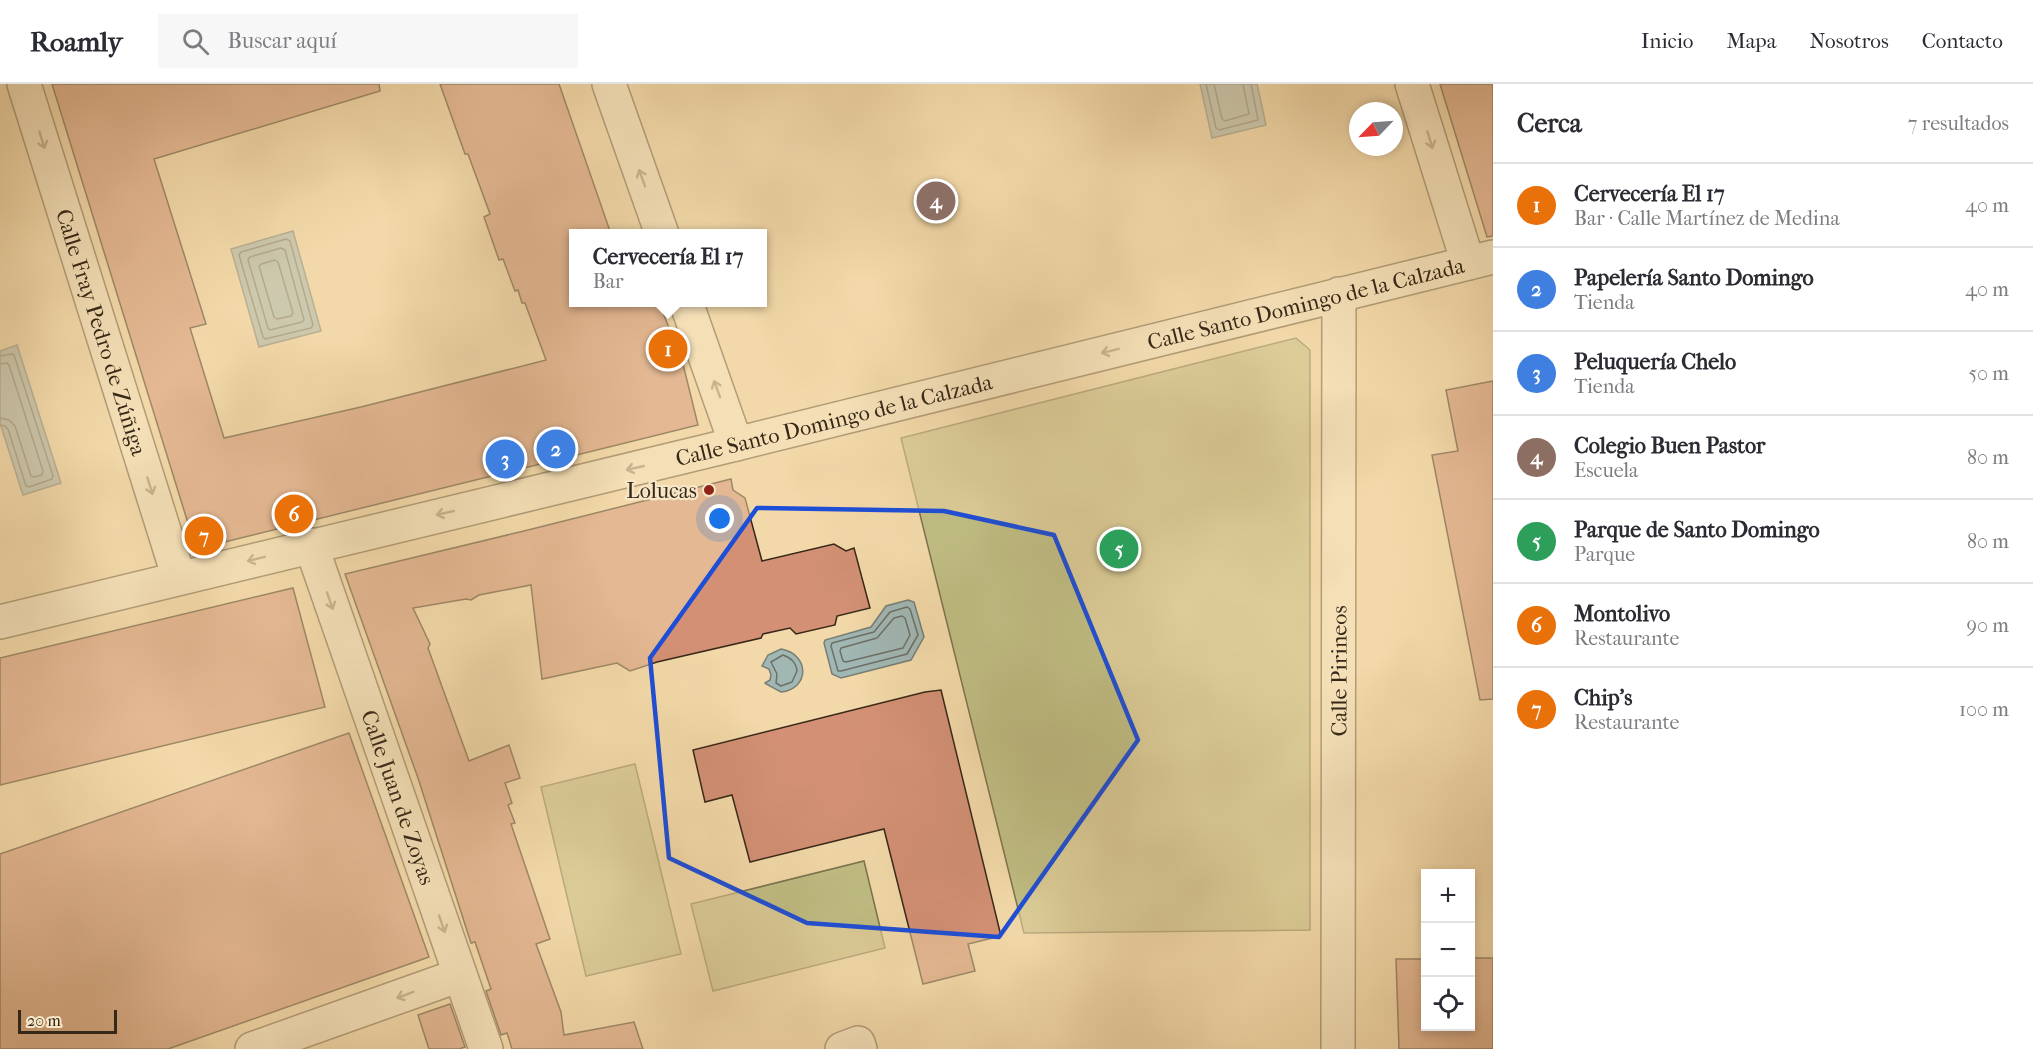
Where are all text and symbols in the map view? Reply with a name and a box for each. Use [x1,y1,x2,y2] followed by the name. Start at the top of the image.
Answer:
[158,14,578,68] search box
[30,25,122,58] text: Roamly
[179,25,212,58] icon: search
[227,28,337,54] text: Buscar aquí
[1641,29,1693,53] text: Inicio
[1726,29,1776,53] text: Mapa
[1809,29,1889,53] text: Nosotros
[1922,29,2003,53] text: Contacto
[1349,102,1403,156] north arrow
[1517,108,1582,139] text: Cerca
[1908,112,2009,135] text: 7 resultados
[37,130,48,149] one-way arrow
[1425,130,1436,149] one-way arrow
[636,169,647,188] one-way arrow
[916,178,956,224] pin: 4
[1574,181,1725,207] text: Cervecería El 17
[1533,194,1540,217] text: 1
[1965,194,2009,217] text: 40 m
[50,206,152,460] street label: Calle Fray Pedro de Zúñiga
[1574,207,1840,230] text: Bar · Calle Martínez de Medina
[569,229,767,307] popup
[593,244,743,270] text: Cervecería El 17
[1145,252,1468,356] street label: Calle Santo Domingo de la Calzada
[1574,265,1814,291] text: Papelería Santo Domingo
[593,270,623,293] text: Bar
[1531,278,1542,301] text: 2
[1965,278,2009,301] text: 40 m
[1574,291,1634,314] text: Tienda
[648,326,688,372] pin: 1
[1101,345,1120,357] one-way arrow
[1574,349,1736,375] text: Peluquería Chelo
[1532,362,1541,385] text: 3
[1968,362,2009,385] text: 50 m
[673,369,996,472] street label: Calle Santo Domingo de la Calzada
[1574,375,1634,398] text: Tienda
[710,380,721,398] one-way arrow
[536,426,576,472] pin: 2
[1574,433,1765,459] text: Colegio Buen Pastor
[486,436,524,482] pin: 3
[1531,446,1542,469] text: 4
[1967,446,2009,469] text: 80 m
[1574,459,1638,482] text: Escuela
[626,462,645,474] one-way arrow
[145,476,156,495] one-way arrow
[626,478,697,504] place label: Lolucas
[702,483,716,497] marker: Lolucas
[274,492,314,536] pin: 6
[705,504,734,533] your location
[436,508,455,520] one-way arrow
[184,514,224,558] pin: 7
[1574,517,1820,543] text: Parque de Santo Domingo
[1100,526,1138,572] pin: 5
[1532,530,1541,553] text: 5
[1967,530,2009,553] text: 80 m
[1574,543,1635,566] text: Parque
[247,553,266,565] one-way arrow
[326,591,337,610] one-way arrow
[1574,601,1670,627] text: Montolivo
[1326,605,1353,737] street label: Calle Pirineos
[1531,614,1542,637] text: 6
[1967,614,2009,637] text: 90 m
[1574,627,1679,650] text: Restaurante
[1574,685,1632,711] text: Chip's
[1532,698,1541,721] text: 7
[1959,698,2009,721] text: 100 m
[355,707,440,888] street label: Calle Juan de Zoyas
[1574,711,1679,734] text: Restaurante
[1421,869,1475,1031] map controls
[1421,869,1475,923] button: +
[438,914,449,933] one-way arrow
[1421,923,1475,977] button: −
[1421,977,1475,1031] button: locate
[396,990,415,1001] one-way arrow
[18,1007,117,1034] scale bar
[27,1011,61,1030] text: 20 m

